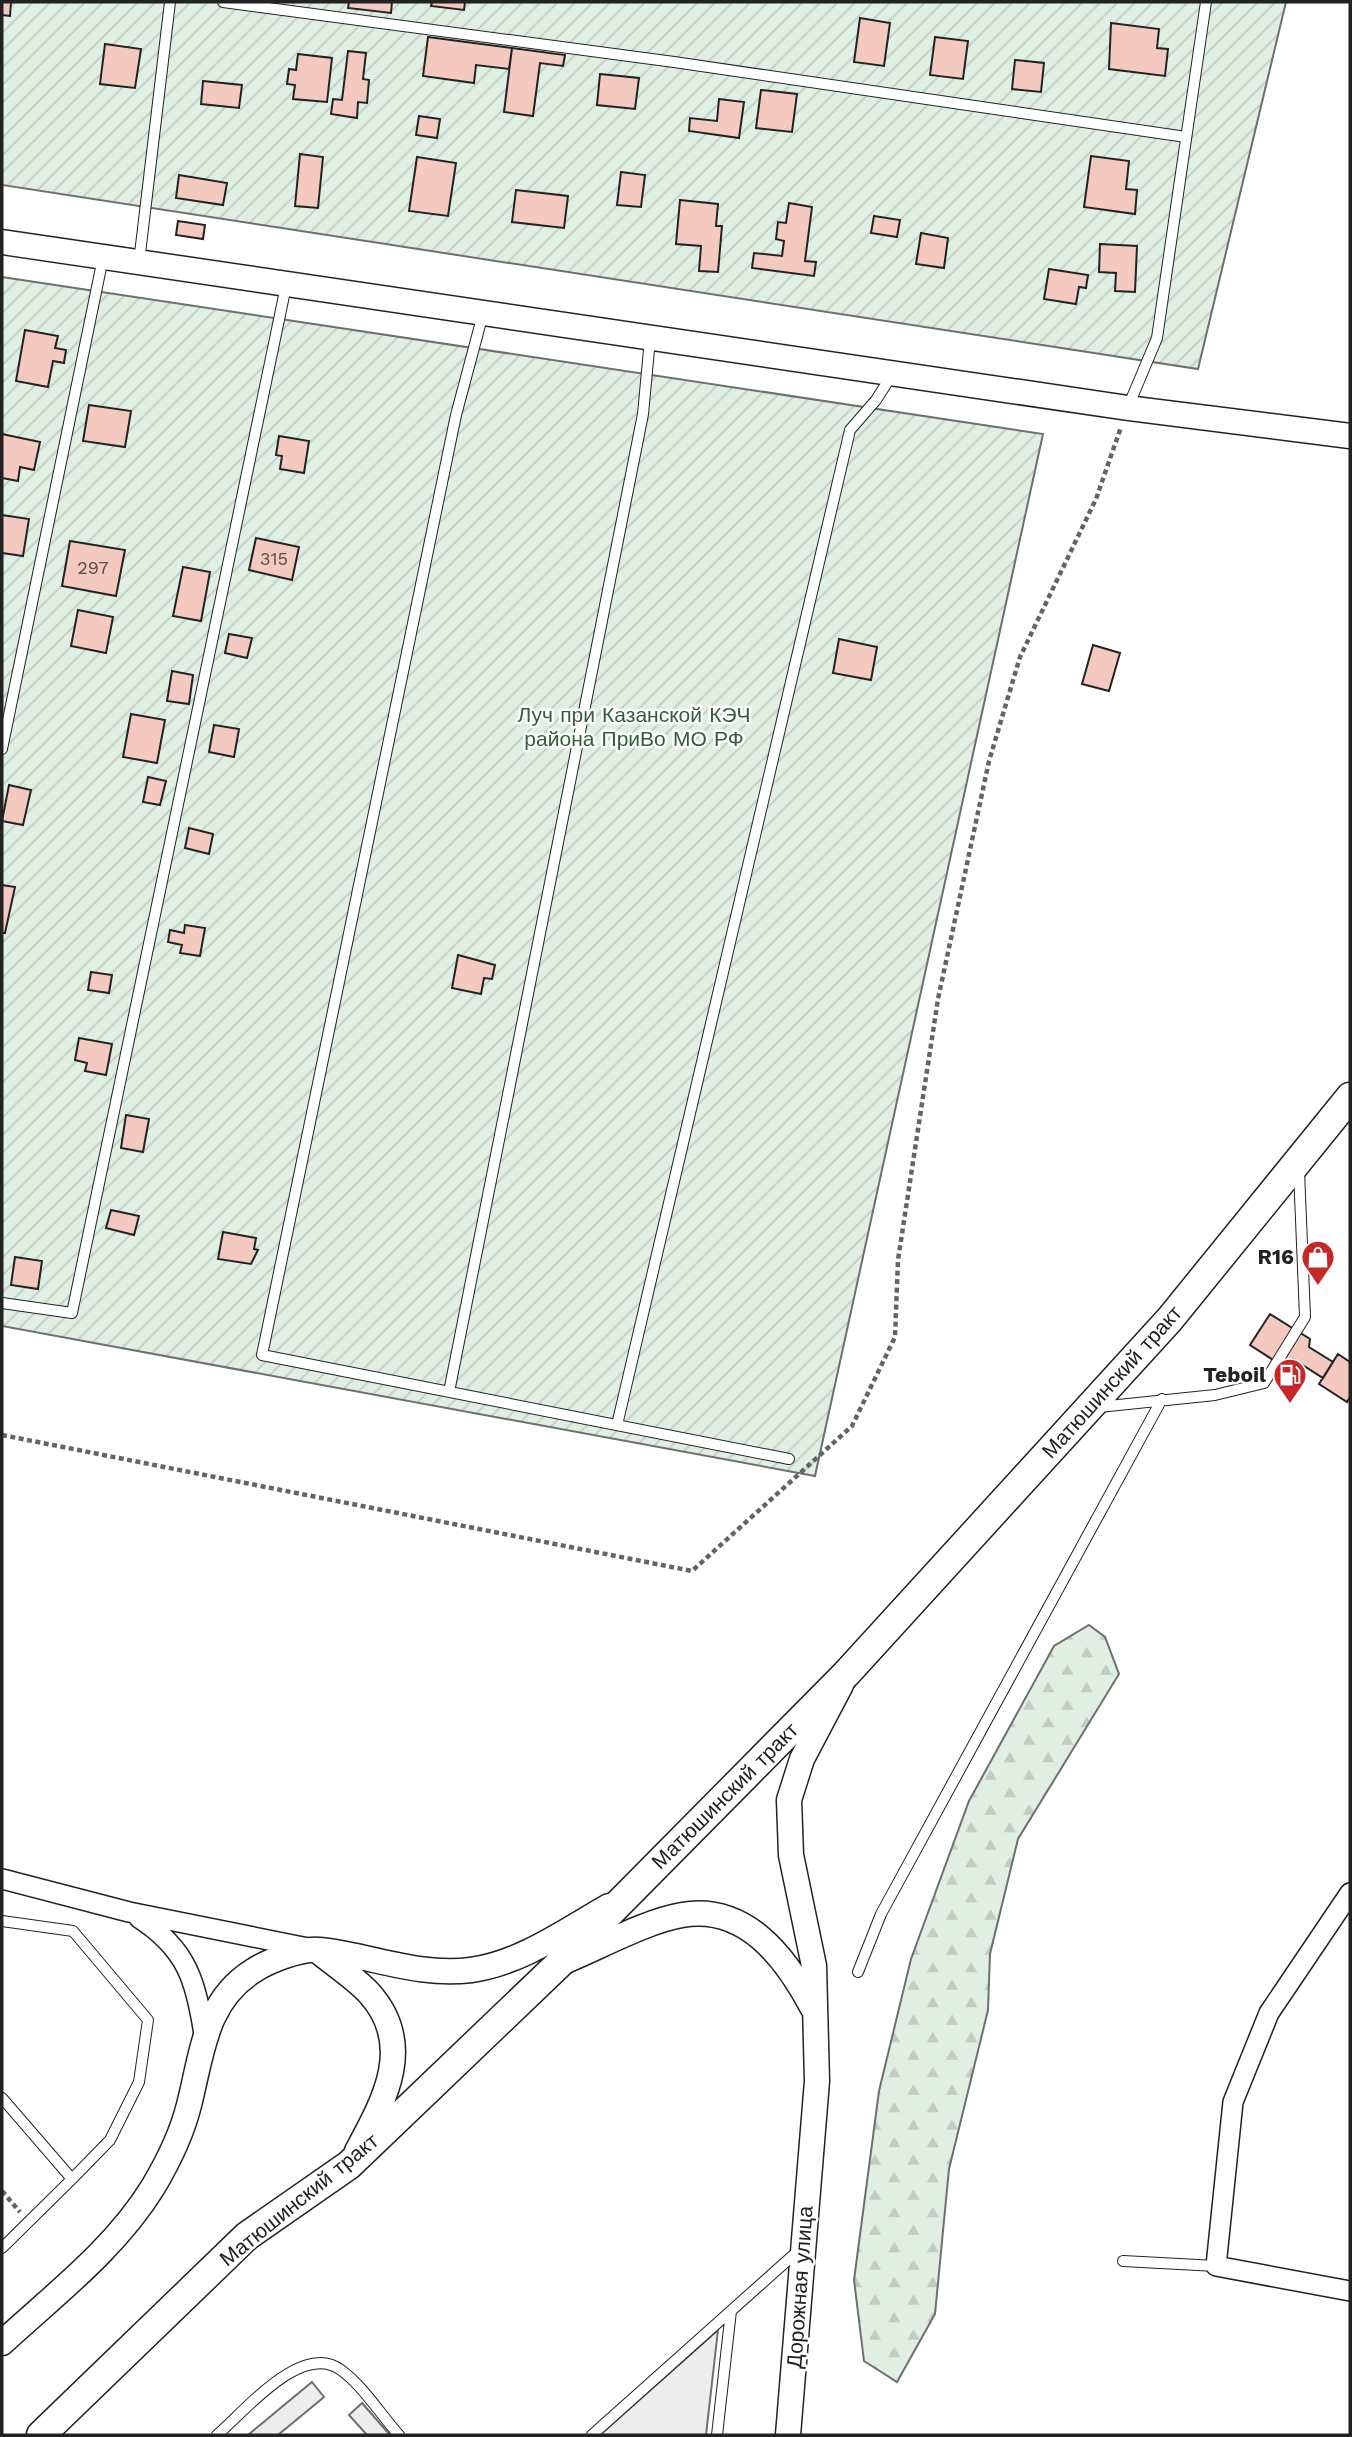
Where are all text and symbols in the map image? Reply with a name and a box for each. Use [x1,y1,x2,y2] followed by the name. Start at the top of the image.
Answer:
[260,548,288,569] house number: 315
[77,557,109,578] house number: 297
[518,702,750,751] park label: Луч при Казанской КЭЧ района ПриВо МО РФ
[1299,1238,1337,1287] shop icon: R16
[1258,1244,1294,1269] place label: R16
[1036,1300,1187,1463] street label: Матюшинский тракт
[1271,1356,1309,1405] fuel station icon: Teboil
[1203,1362,1266,1387] place label: Teboil
[646,1717,803,1874] street label: Матюшинский тракт
[214,2128,383,2271] street label: Матюшинский тракт
[781,2205,818,2369] street label: Дорожная улица

